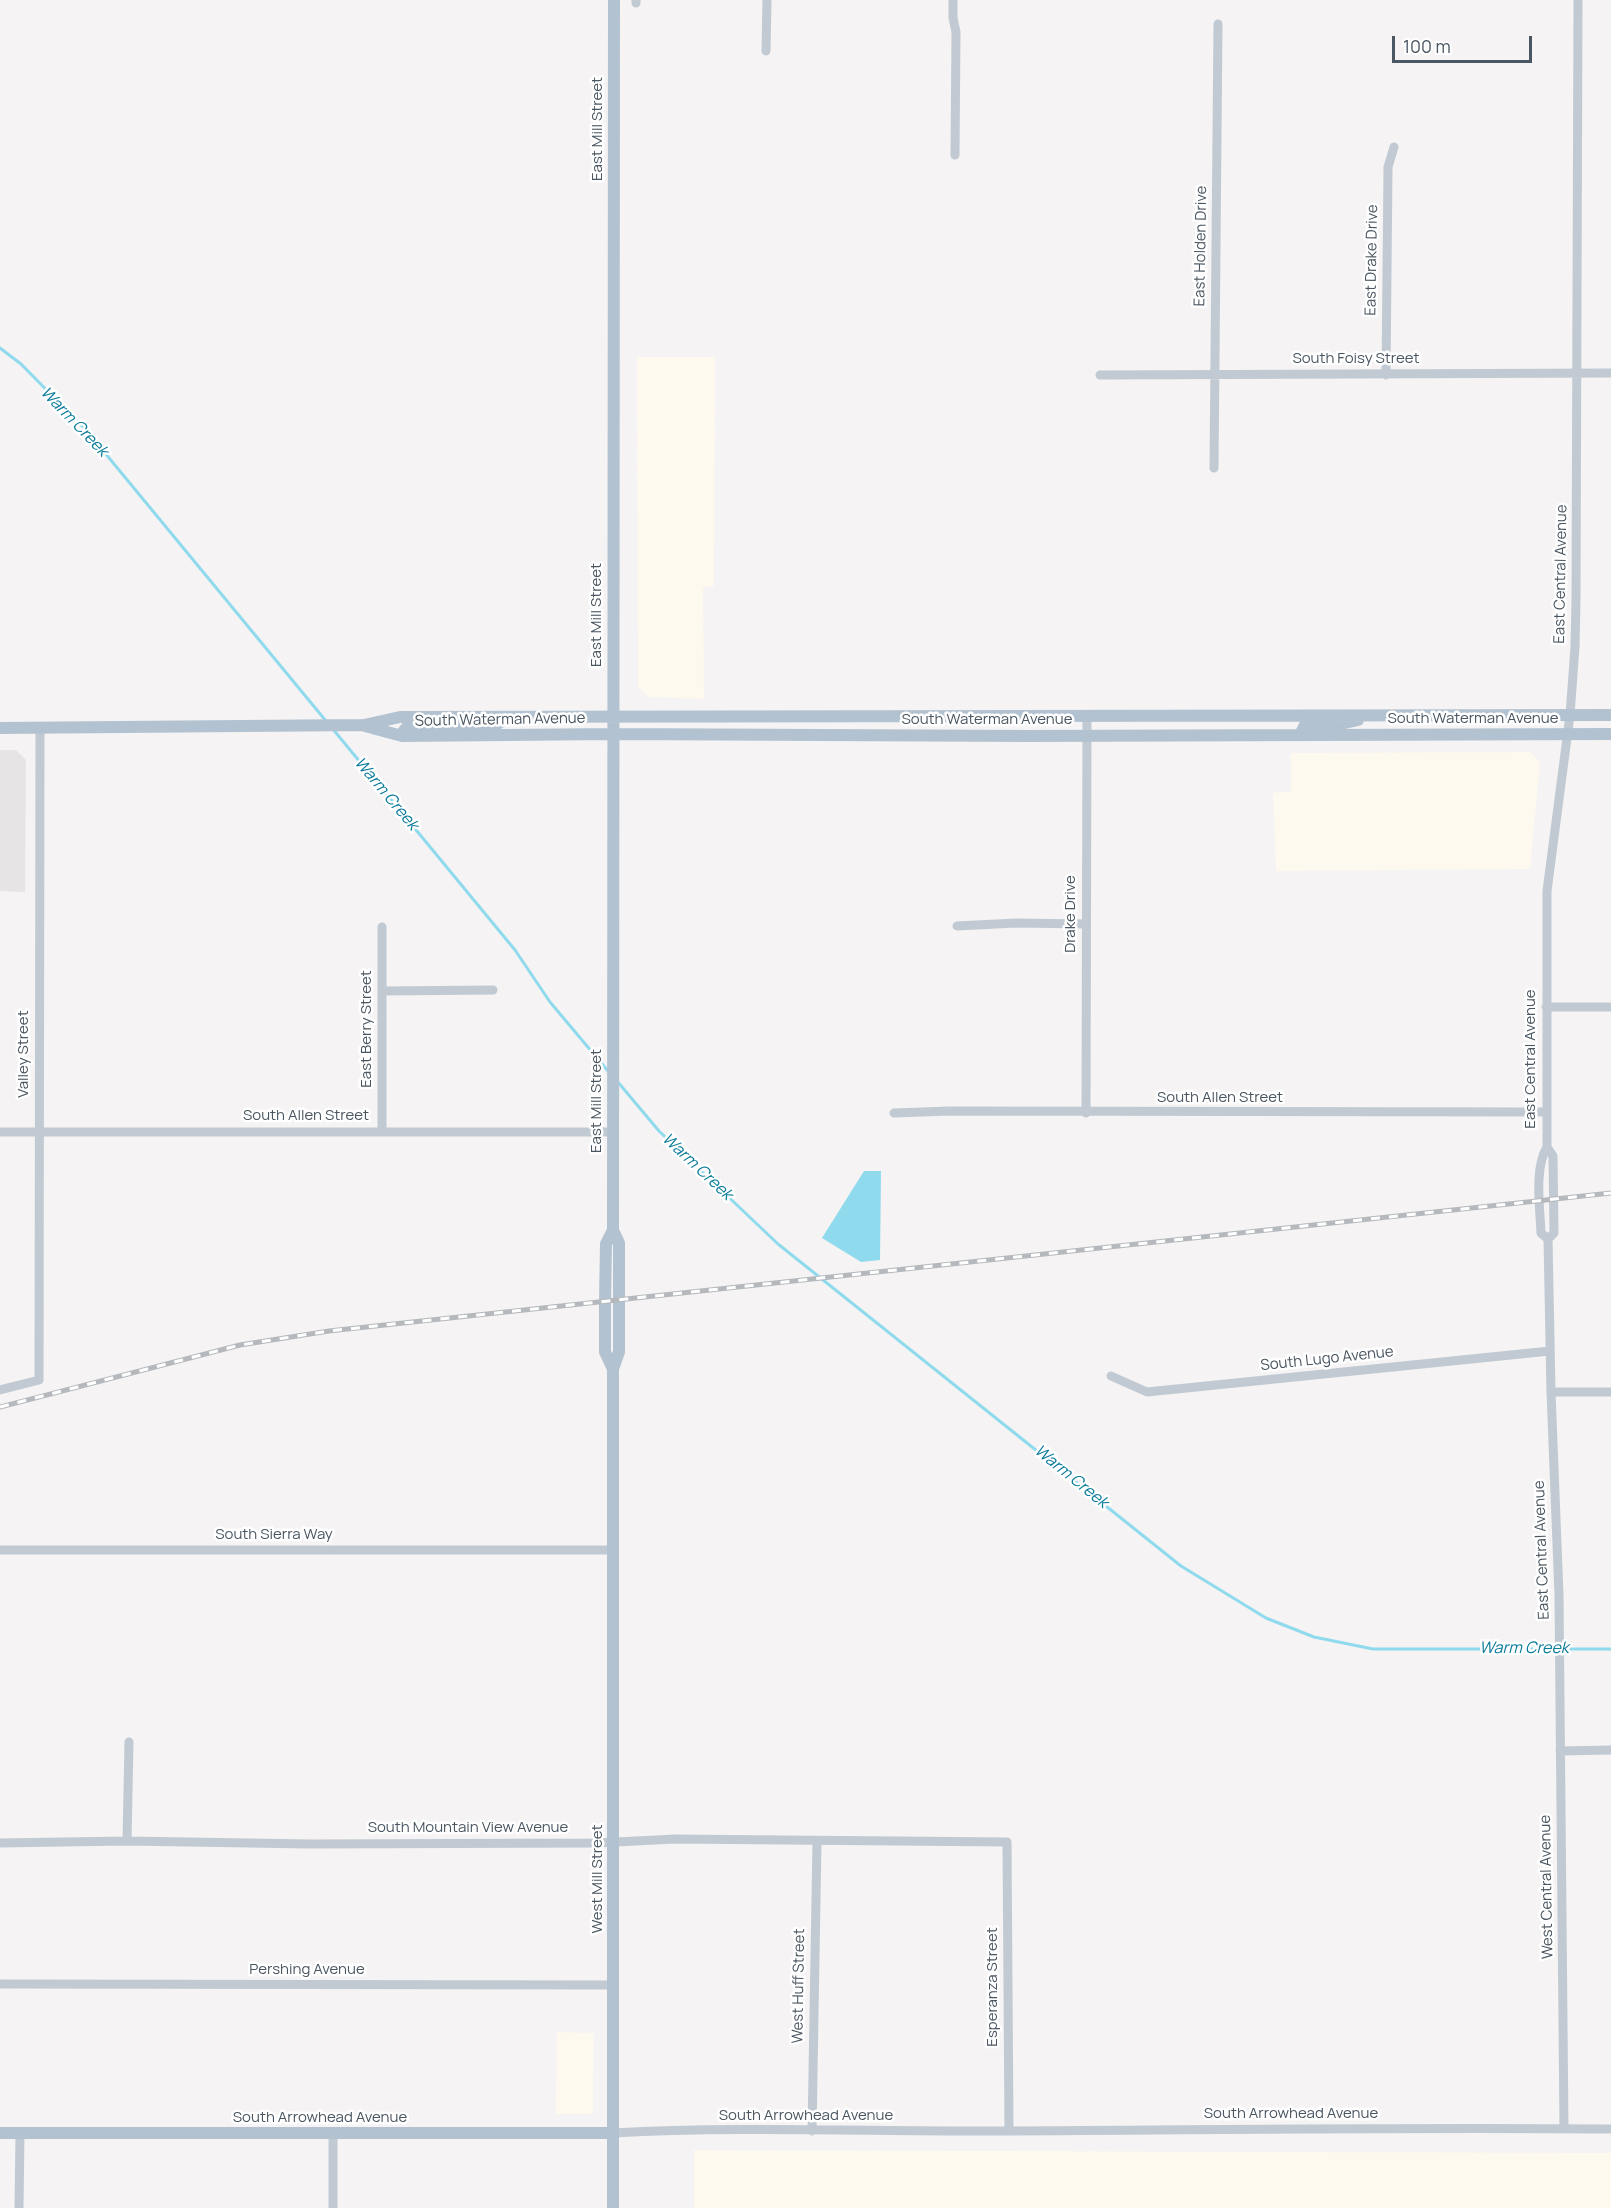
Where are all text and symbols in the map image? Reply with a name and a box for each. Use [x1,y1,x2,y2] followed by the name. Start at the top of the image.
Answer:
[1395,24,1534,62] scale bar
[1403,34,1451,58] text: 100 m
[589,77,607,181] street label: East Mill Street
[1191,185,1211,307] street label: East Holden Drive
[1362,204,1382,316] street label: East Drake Drive
[1292,350,1420,368] street label: South Foisy Street
[36,383,112,461] water label: Warm Creek
[1551,504,1571,644] street label: East Central Avenue
[588,563,606,667] street label: East Mill Street
[414,710,586,730] street label: South Waterman Avenue
[1388,710,1558,728] street label: South Waterman Avenue
[902,711,1072,729] street label: South Waterman Avenue
[350,754,422,834] water label: Warm Creek
[1062,875,1080,953] street label: Drake Drive
[358,970,376,1088] street label: East Berry Street
[1522,989,1540,1129] street label: East Central Avenue
[15,1010,33,1098] street label: Valley Street
[588,1049,606,1153] street label: East Mill Street
[1157,1089,1283,1107] street label: South Allen Street
[243,1107,369,1125] street label: South Allen Street
[658,1130,736,1204] water label: Warm Creek
[1260,1343,1394,1375] street label: South Lugo Avenue
[1030,1441,1112,1513] water label: Warm Creek
[1531,1480,1553,1620] street label: East Central Avenue
[215,1526,333,1544] street label: South Sierra Way
[1479,1639,1569,1659] water label: Warm Creek
[1537,1815,1557,1959] street label: West Central Avenue
[368,1819,568,1837] street label: South Mountain View Avenue
[589,1825,607,1933] street label: West Mill Street
[984,1927,1002,2047] street label: Esperanza Street
[789,1928,809,2044] street label: West Huff Street
[249,1961,365,1979] street label: Pershing Avenue
[1204,2105,1378,2123] street label: South Arrowhead Avenue
[719,2107,893,2125] street label: South Arrowhead Avenue
[233,2109,407,2127] street label: South Arrowhead Avenue

